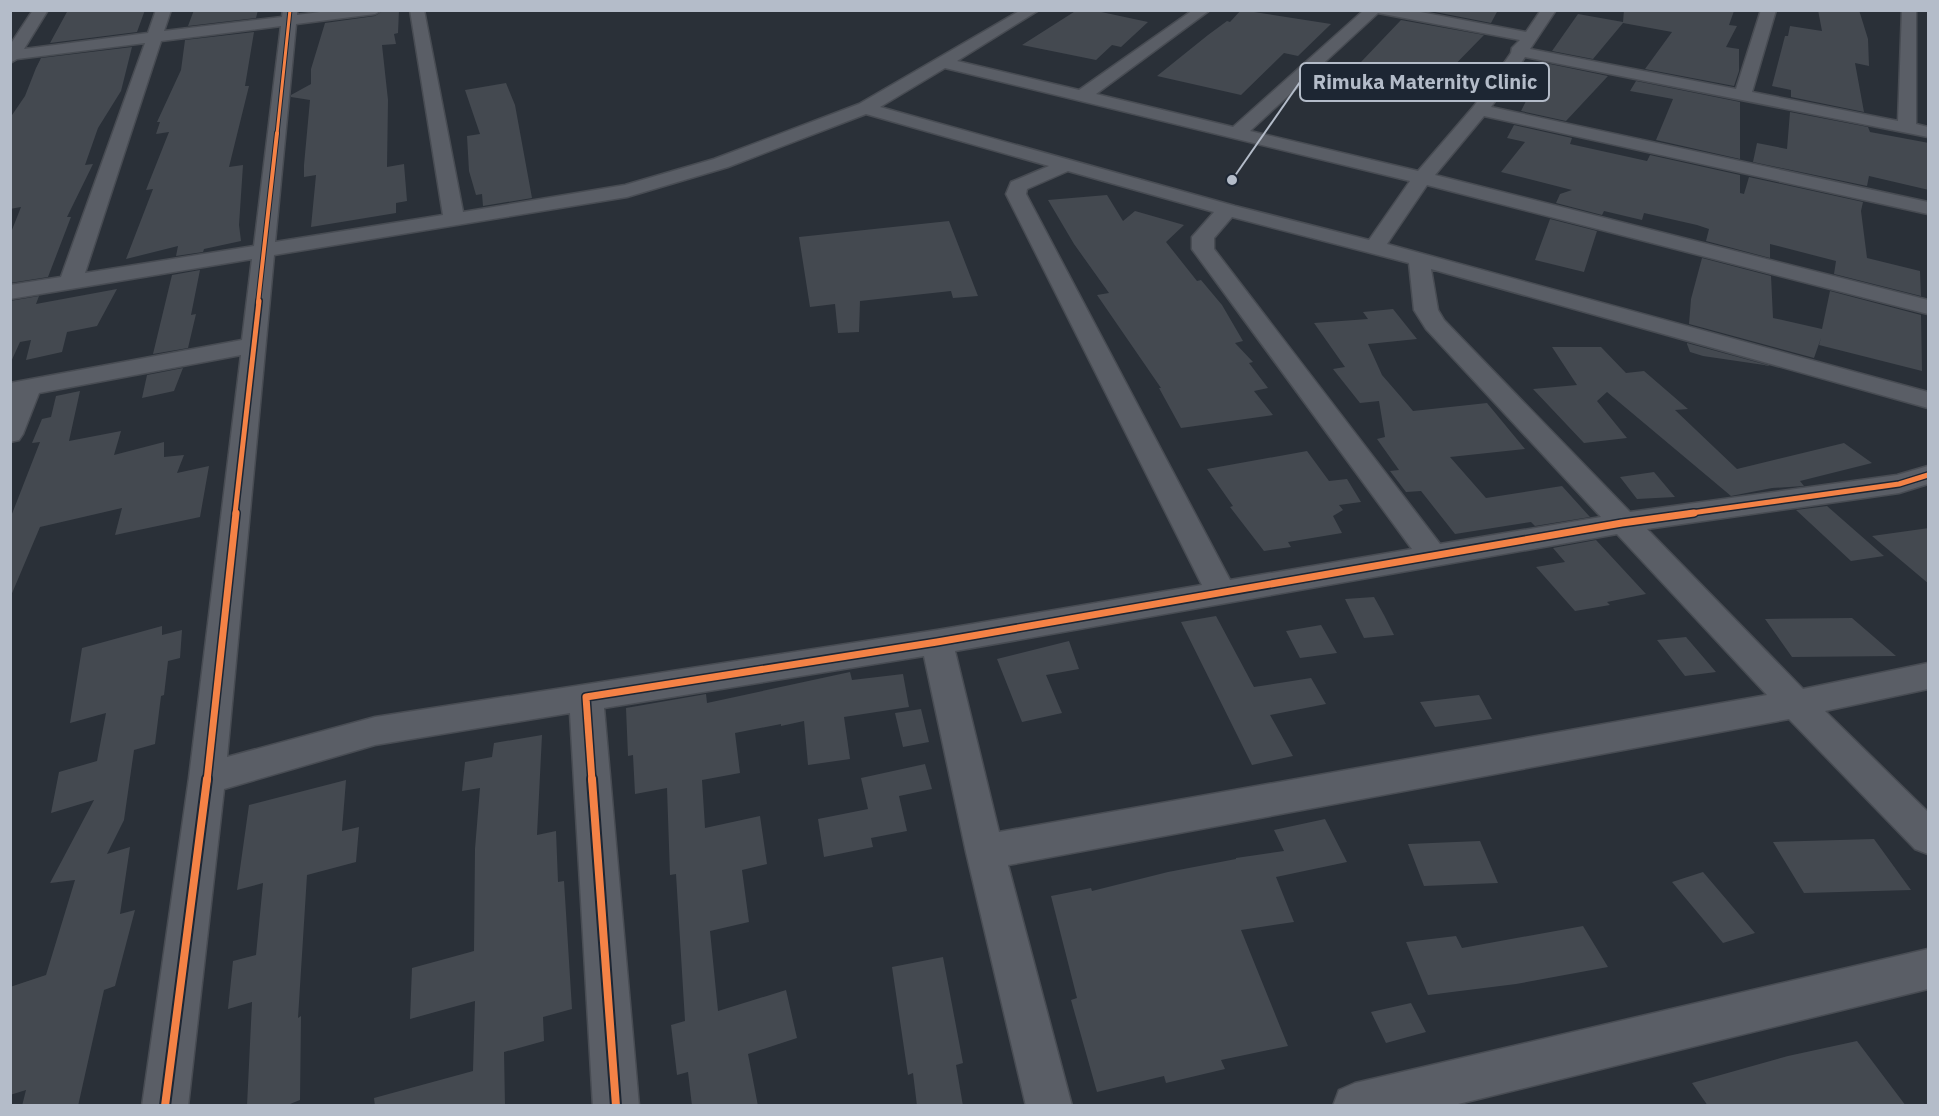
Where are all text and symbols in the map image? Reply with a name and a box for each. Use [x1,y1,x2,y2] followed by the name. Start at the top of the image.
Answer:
[1300,63,1549,101] callout: Rimuka Maternity Clinic
[1313,68,1537,95] text: Rimuka Maternity Clinic

